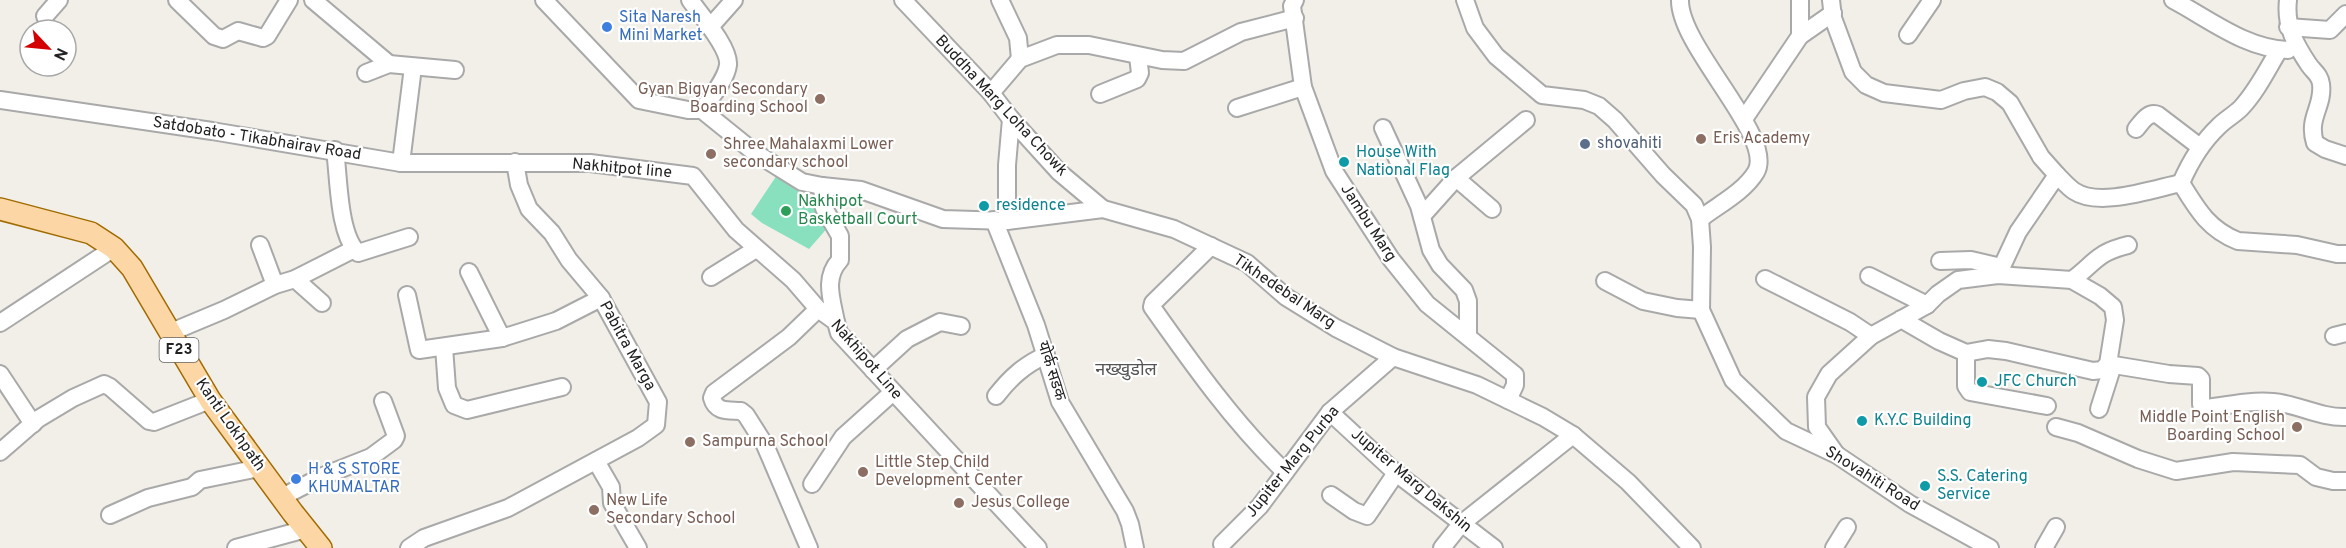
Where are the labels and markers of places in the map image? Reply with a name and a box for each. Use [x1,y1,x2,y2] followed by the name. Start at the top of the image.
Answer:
[619,8,702,46] place label: Sita Naresh Mini Market
[600,20,614,34] marker: Sita Naresh Mini Market
[638,80,808,118] place label: Gyan Bigyan Secondary Boarding School
[813,92,827,106] marker: Gyan Bigyan Secondary Boarding School
[1713,129,1810,149] place label: Eris Academy
[1694,132,1708,146] marker: Eris Academy
[1597,134,1662,154] place label: shovahiti
[723,135,894,173] place label: Shree Mahalaxmi Lower secondary school
[1578,137,1592,151] marker: shovahiti
[1356,143,1450,181] place label: House With National Flag
[704,147,718,161] marker: Shree Mahalaxmi Lower secondary school
[1337,155,1351,169] marker: House With National Flag
[798,192,918,230] place label: Nakhipot Basketball Court
[996,196,1066,216] place label: residence
[977,199,991,213] marker: residence
[779,204,793,218] marker: Nakhipot Basketball Court
[1994,372,2077,392] place label: JFC Church
[1975,375,1989,389] marker: JFC Church
[2139,408,2285,446] place label: Middle Point English Boarding School
[1874,411,1972,431] place label: K.Y.C Building
[1855,414,1869,428] marker: K.Y.C Building
[2290,420,2304,434] marker: Middle Point English Boarding School
[702,432,828,452] place label: Sampurna School
[683,435,697,449] marker: Sampurna School
[875,453,1023,491] place label: Little Step Child Development Center
[308,460,401,498] place label: H & S STORE KHUMALTAR
[856,465,870,479] marker: Little Step Child Development Center
[1937,467,2028,505] place label: S.S. Catering Service
[289,472,303,486] marker: H & S STORE KHUMALTAR
[1918,479,1932,493] marker: S.S. Catering Service
[606,491,735,529] place label: New Life Secondary School
[971,493,1070,513] place label: Jesus College
[952,496,966,510] marker: Jesus College
[587,503,601,517] marker: New Life Secondary School

